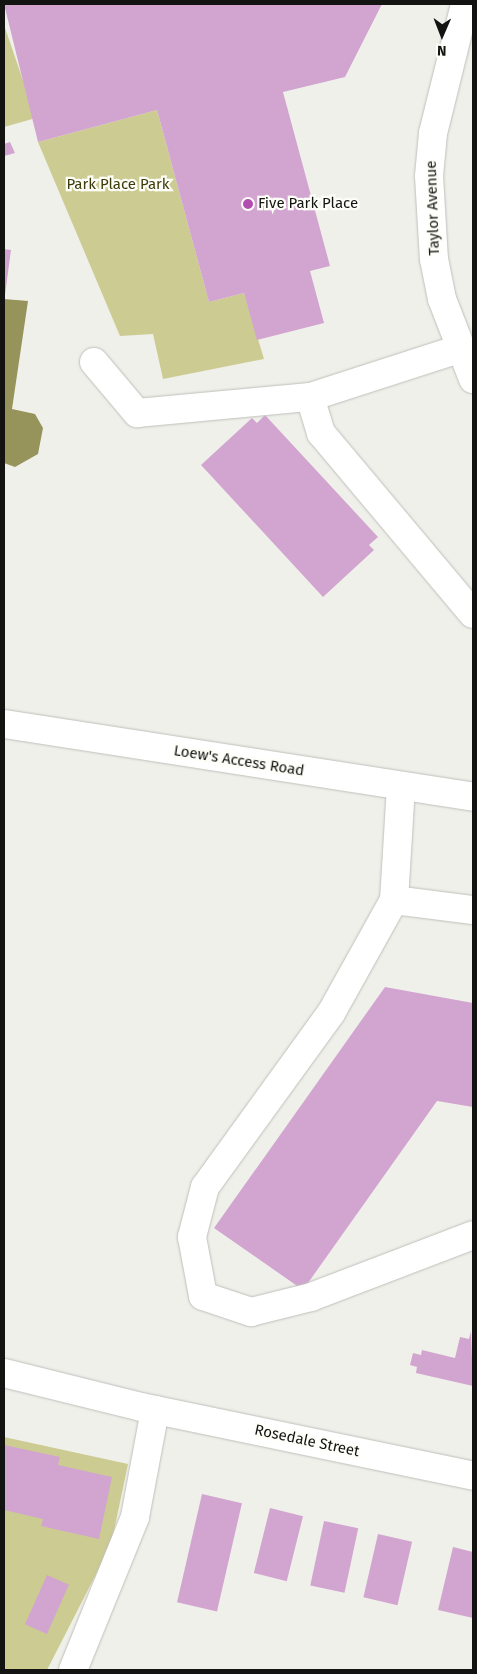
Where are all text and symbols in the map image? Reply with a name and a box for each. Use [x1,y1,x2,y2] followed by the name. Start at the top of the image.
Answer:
[417,10,467,60] north arrow
[437,42,447,59] text: N
[422,160,444,256] street label: Taylor Avenue
[66,176,170,194] park label: Park Place Park
[258,195,358,213] place label: Five Park Place
[242,198,254,210] marker: Five Park Place
[172,742,306,780] street label: Loew's Access Road
[253,1421,361,1461] street label: Rosedale Street

